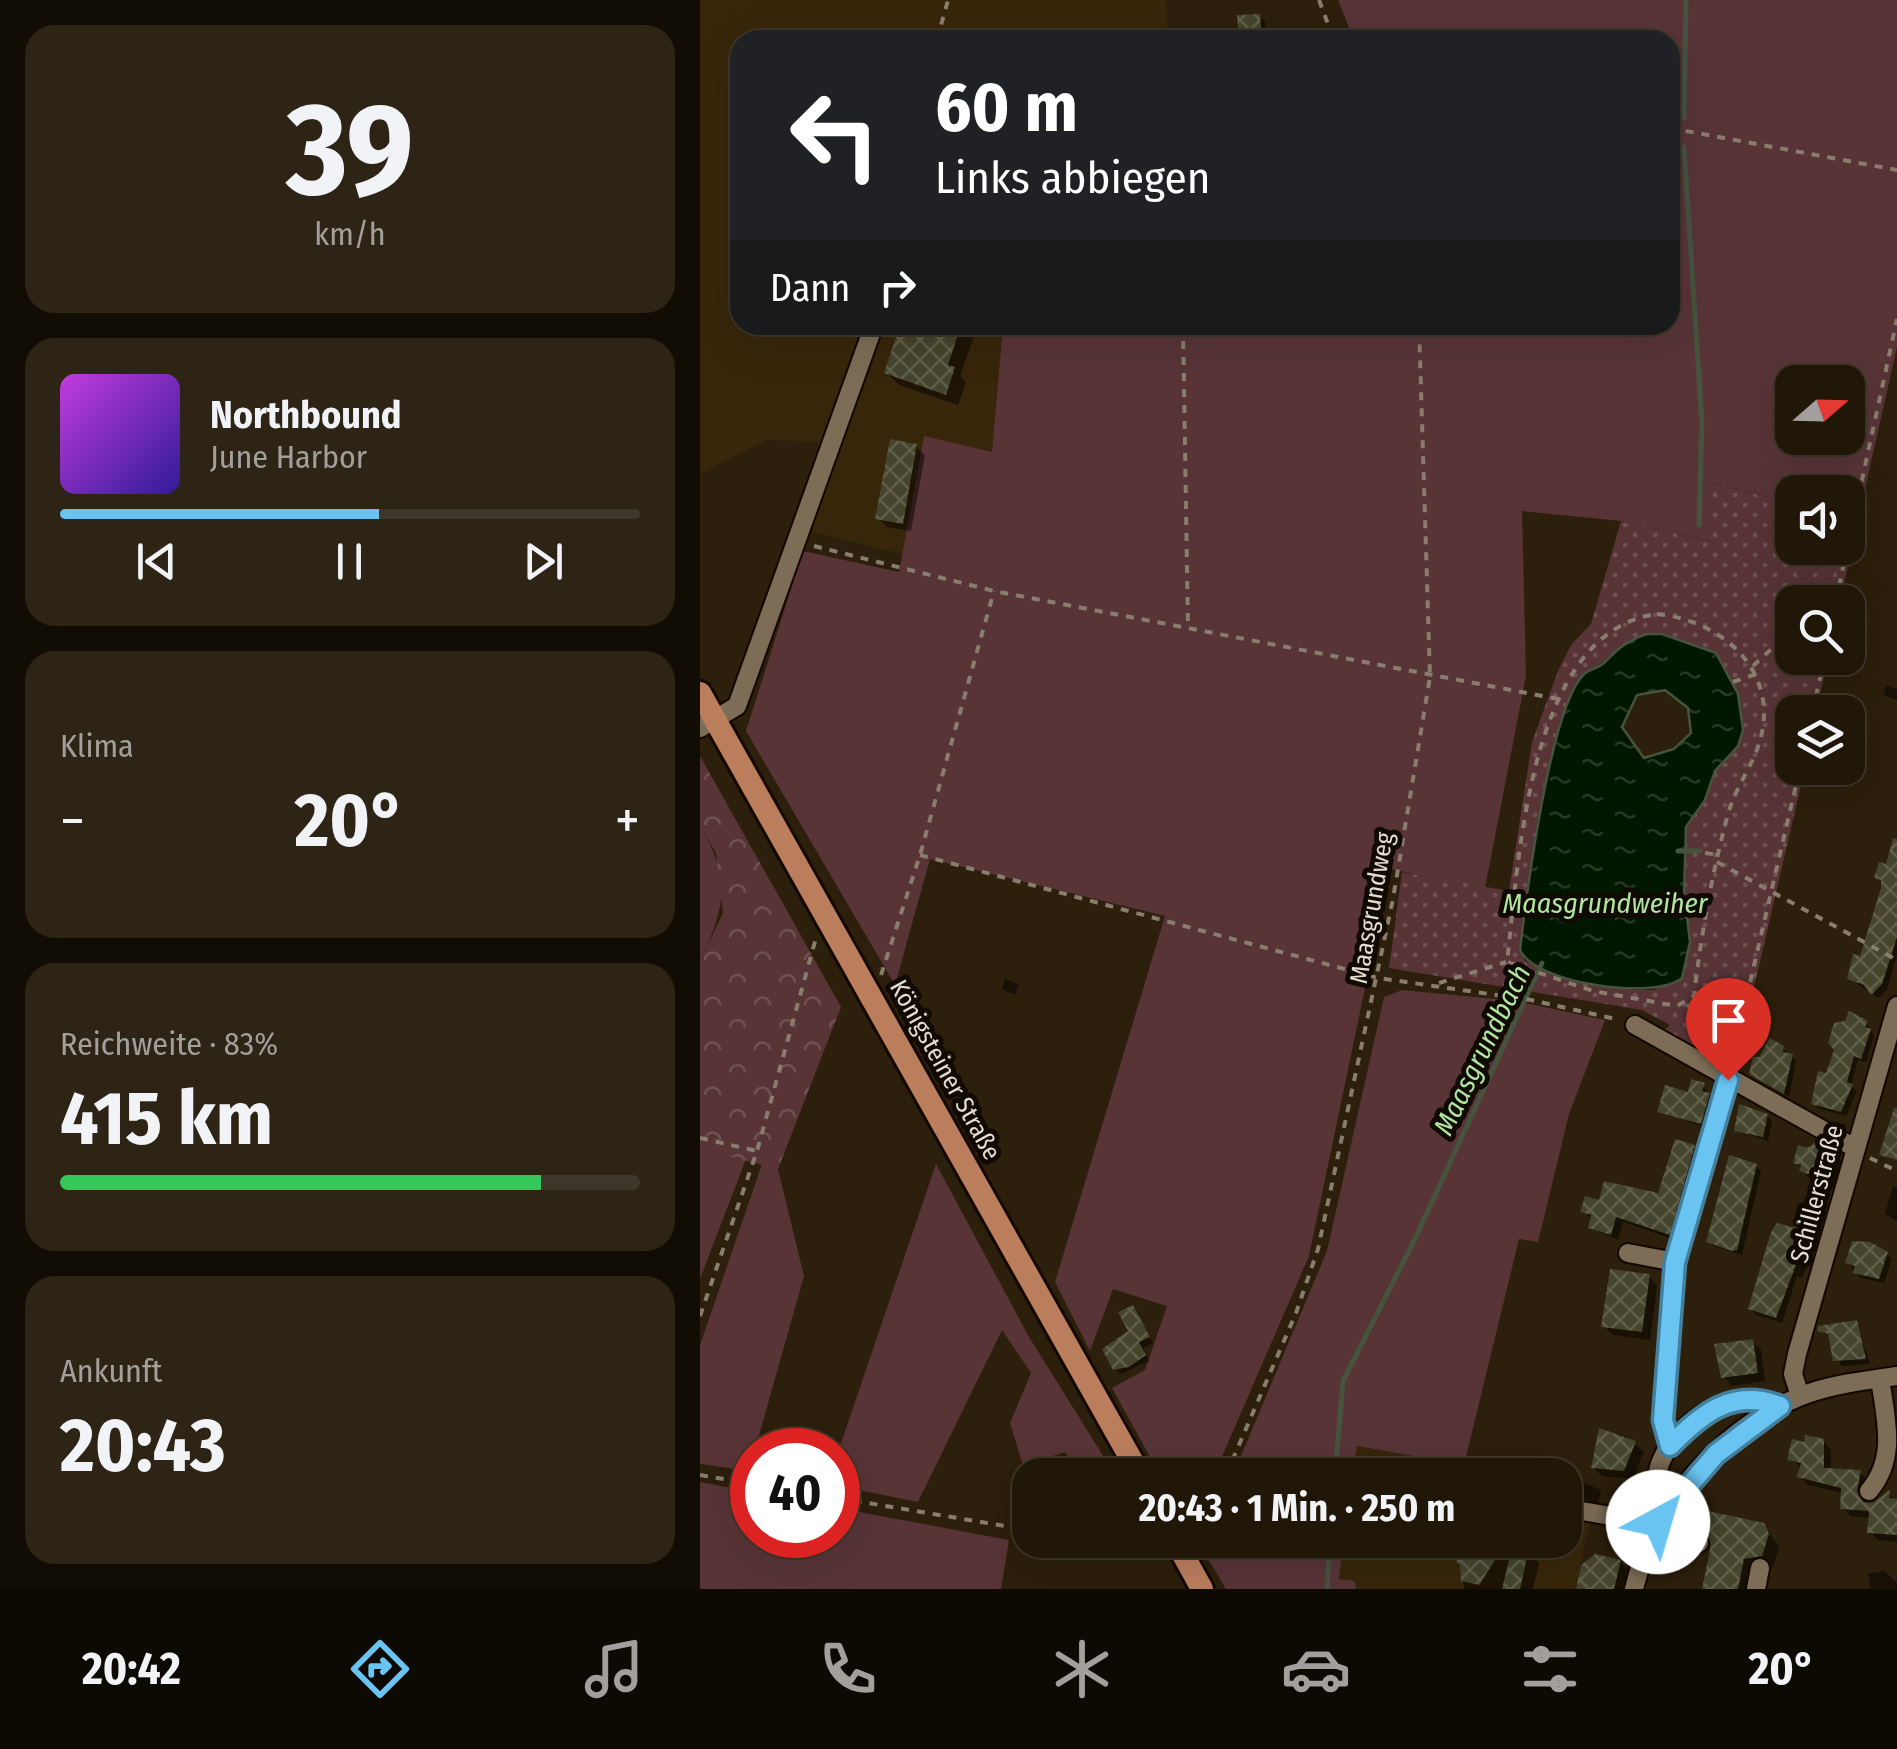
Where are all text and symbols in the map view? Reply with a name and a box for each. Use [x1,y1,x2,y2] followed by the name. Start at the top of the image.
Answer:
[935,66,1078,150] text: 60 m
[770,70,900,200] icon: left
[286,72,414,228] text: 39
[935,151,1210,205] text: Links abbiegen
[314,215,386,253] text: km/h
[870,260,925,315] icon: right
[770,265,850,311] text: Dann
[1775,365,1865,455] north arrow
[1775,365,1865,785] map controls
[210,392,402,438] text: Northbound
[210,438,367,476] text: June Harbor
[1775,475,1865,565] button: sound
[129,534,184,589] icon: previous
[322,534,377,589] icon: pause
[516,534,571,589] icon: next
[1775,585,1865,675] button: search
[1775,695,1865,785] button: layers
[60,727,134,765] text: Klima
[295,776,405,866] text: 20°
[60,788,85,854] text: −
[615,788,640,854] text: +
[1344,830,1400,986] street label: Maasgrundweg
[1502,887,1709,920] water label: Maasgrundweiher
[1427,960,1537,1140] water label: Maasgrundbach
[883,975,1007,1165] street label: Königsteiner Straße
[1686,978,1771,1081] pin
[1701,993,1756,1048] icon: arrive
[60,1025,278,1063] text: Reichweite · 83%
[60,1074,273,1164] text: 415 km
[1784,1122,1850,1266] street label: Schillerstraße
[60,1352,162,1390] text: Ankunft
[60,1401,226,1491] text: 20:43
[730,1428,860,1558] speed limit sign: 40
[1606,1470,1710,1574] position arrow
[1139,1485,1455,1531] text: 20:43 · 1 Min. · 250 m
[345,1634,415,1704] icon: directions
[579,1634,649,1704] icon: music
[813,1634,883,1704] icon: phone
[1047,1634,1117,1704] icon: climate
[1281,1634,1351,1704] icon: car
[1515,1634,1585,1704] icon: filters
[82,1642,181,1696] text: 20:42
[1749,1642,1815,1696] text: 20°

